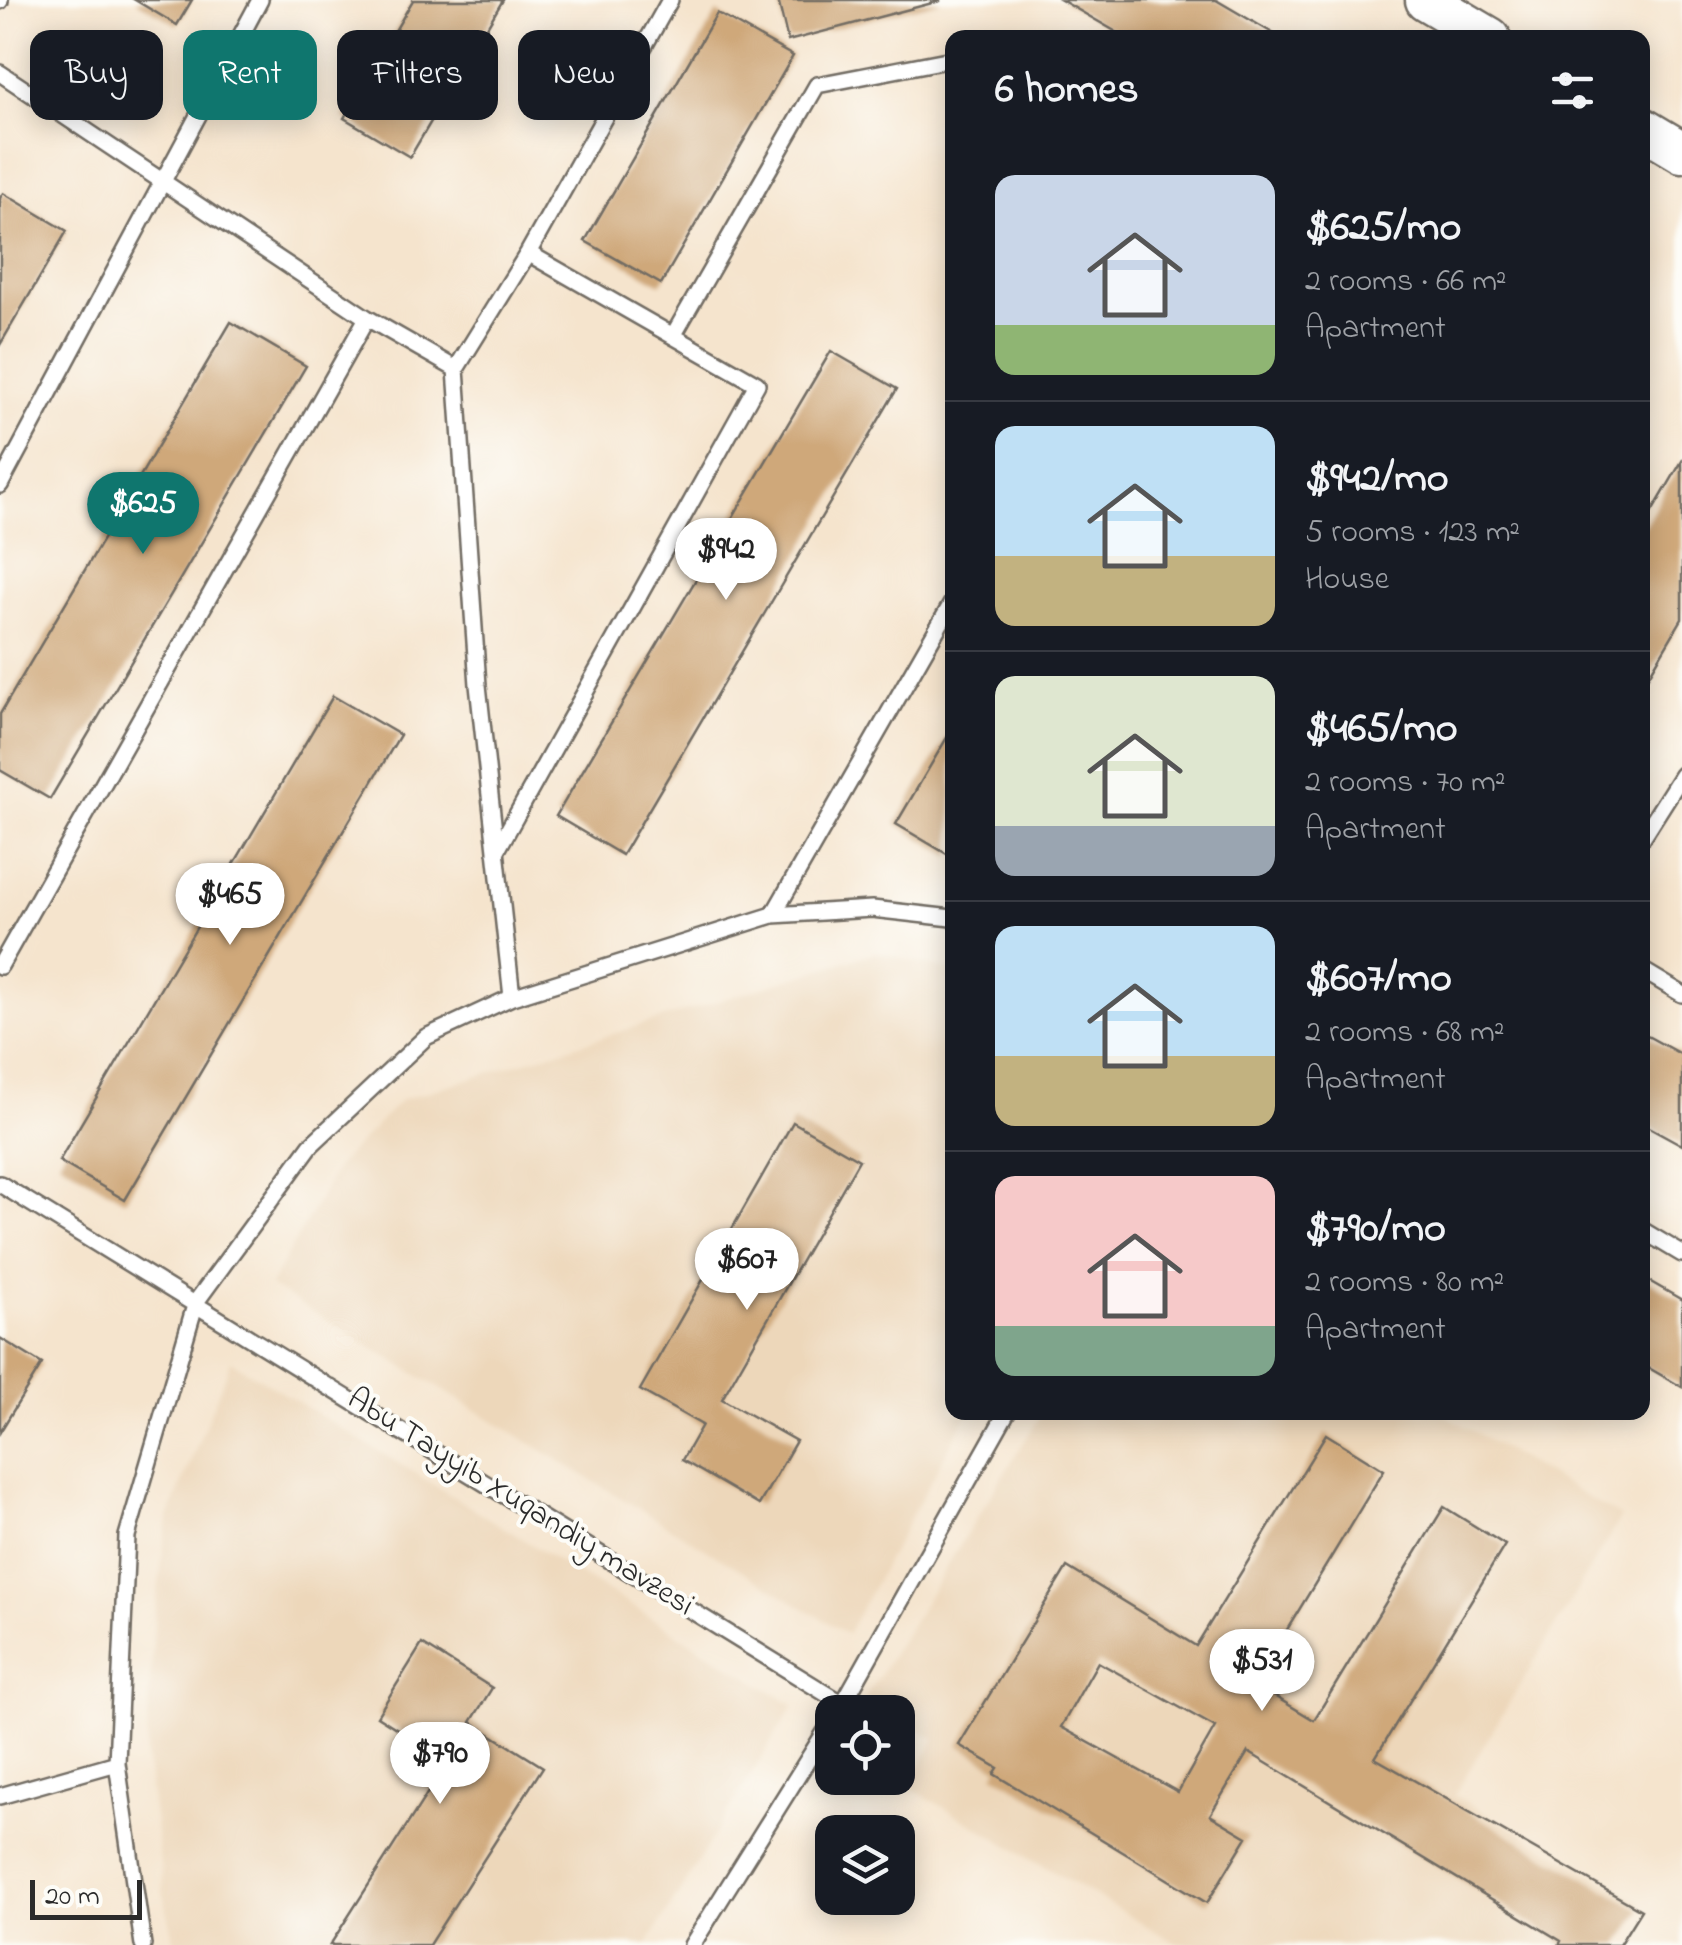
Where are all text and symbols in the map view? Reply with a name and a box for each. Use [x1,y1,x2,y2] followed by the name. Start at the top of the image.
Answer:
[30,30,163,120] chip: Buy
[183,30,317,120] chip: Rent
[337,30,498,120] chip: Filters
[518,30,650,120] chip: New
[995,60,1139,121] text: 6 homes
[1545,63,1600,118] icon: filters
[1305,198,1461,259] text: $625/mo
[1075,215,1195,335] icon: home
[1305,259,1507,306] text: 2 rooms · 66 m²
[1305,306,1446,353] text: Apartment
[1305,449,1449,510] text: $942/mo
[1075,466,1195,586] icon: home
[84,472,202,557] pin: $625
[109,481,177,528] text: $625
[1305,510,1520,557] text: 5 rooms · 123 m²
[667,518,785,603] pin: $942
[697,527,755,574] text: $942
[1305,557,1389,604] text: House
[1305,699,1458,760] text: $465/mo
[1075,716,1195,836] icon: home
[1305,760,1505,807] text: 2 rooms · 70 m²
[1305,807,1446,854] text: Apartment
[171,863,289,948] pin: $465
[198,872,262,919] text: $465
[1305,949,1452,1010] text: $607/mo
[1075,966,1195,1086] icon: home
[1305,1010,1504,1057] text: 2 rooms · 68 m²
[1305,1057,1446,1104] text: Apartment
[1305,1199,1446,1260] text: $790/mo
[1075,1216,1195,1336] icon: home
[688,1228,806,1313] pin: $607
[717,1237,777,1284] text: $607
[1305,1260,1504,1307] text: 2 rooms · 80 m²
[1305,1307,1446,1354] text: Apartment
[337,1377,703,1629] street label: Abu Tayyib Xuqandiy mavzesi
[1203,1629,1321,1714] pin: $531
[1231,1638,1293,1685] text: $531
[815,1695,915,1915] map controls
[815,1695,915,1795] button: locate
[381,1722,499,1807] pin: $790
[412,1731,468,1778] text: $790
[815,1815,915,1915] button: layers
[30,1875,142,1920] scale bar
[45,1877,100,1918] text: 20 m

